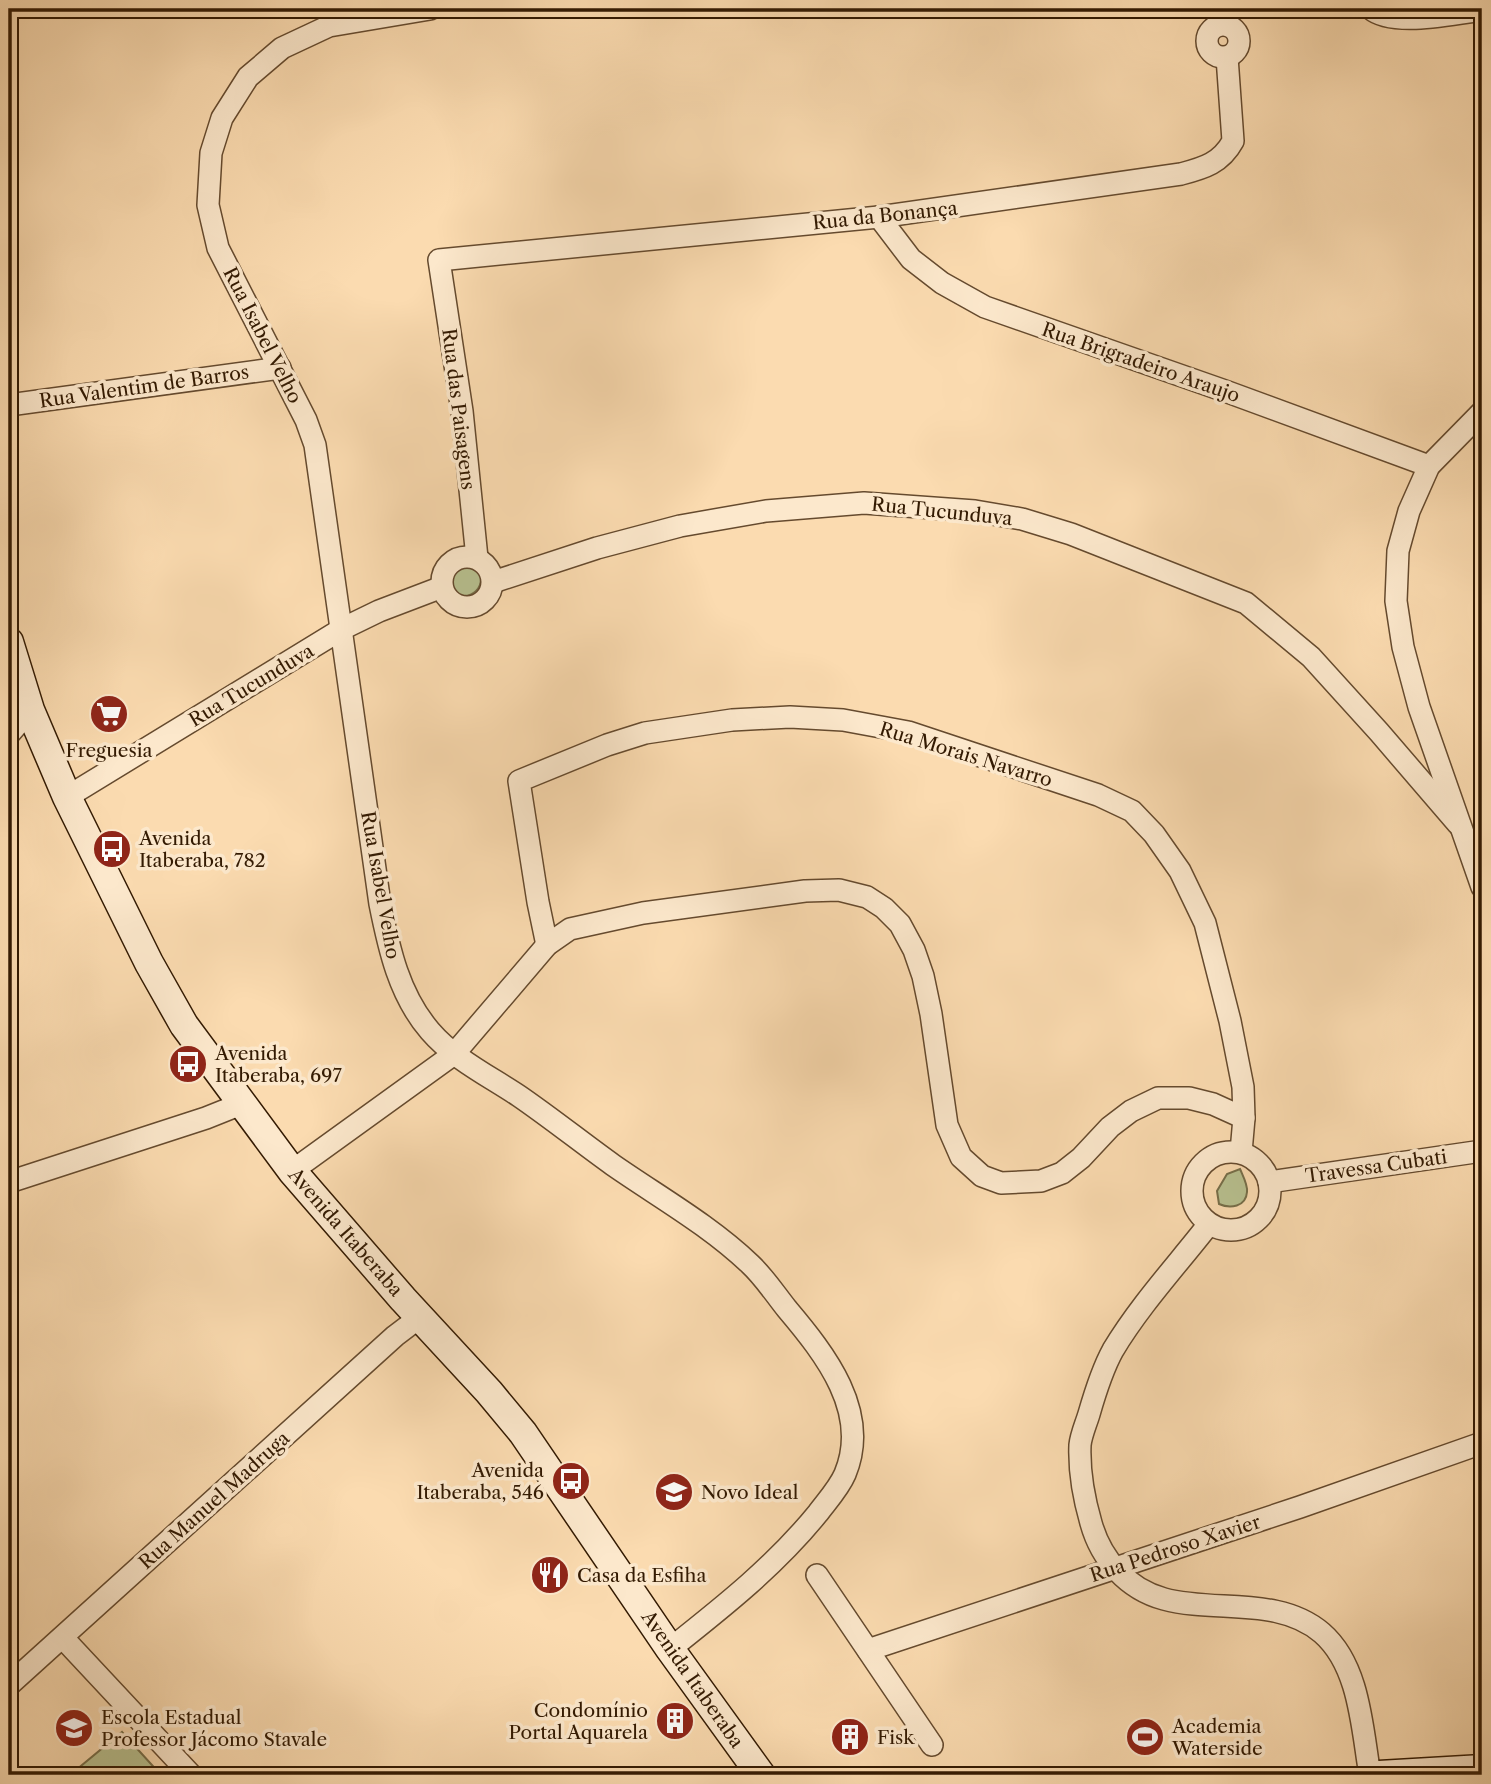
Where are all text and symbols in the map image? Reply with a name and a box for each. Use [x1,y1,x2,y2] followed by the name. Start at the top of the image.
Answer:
[811,196,959,235] street label: Rua da Bonança
[218,263,307,407] street label: Rua Isabel Velho
[1039,318,1243,407] street label: Rua Brigradeiro Araujo
[437,327,480,491] street label: Rua das Paisagens
[38,360,250,413] street label: Rua Valentim de Barros
[870,493,1014,530] street label: Rua Tucunduva
[185,639,318,732] street label: Rua Tucunduva
[88,693,130,735] supermarket icon: Freguesia
[877,717,1055,792] street label: Rua Morais Navarro
[65,739,153,762] place label: Freguesia
[356,809,405,961] street label: Rua Isabel Velho
[138,827,266,872] place label: Avenida Itaberaba, 782
[91,828,133,870] bus stop icon: Avenida Itaberaba, 782
[214,1042,342,1087] place label: Avenida Itaberaba, 697
[167,1043,209,1085] bus stop icon: Avenida Itaberaba, 697
[1304,1145,1449,1188] street label: Travessa Cubati
[283,1163,408,1301] street label: Avenida Itaberaba
[134,1427,294,1574] street label: Rua Manuel Madruga
[416,1459,544,1504] place label: Avenida Itaberaba, 546
[550,1460,592,1502] bus stop icon: Avenida Itaberaba, 546
[653,1471,695,1513] school or university icon: Novo Ideal
[701,1481,799,1504] place label: Novo Ideal
[1087,1510,1263,1587] street label: Rua Pedroso Xavier
[529,1554,571,1596] restaurant icon: Casa da Esfiha
[577,1564,707,1587] place label: Casa da Esfiha
[636,1605,749,1752] street label: Avenida Itaberaba
[509,1699,648,1744] place label: Condomínio Portal Aquarela
[654,1700,696,1742] building icon: Condomínio Portal Aquarela
[101,1706,327,1751] place label: Escola Estadual Professor Jácomo Stavale
[53,1707,95,1749] school or university icon: Escola Estadual Professor Jácomo Stavale
[1171,1715,1263,1760] place label: Academia Waterside
[829,1716,871,1758] building icon: Fisk
[1124,1716,1166,1758] sports icon: Academia Waterside
[877,1726,915,1749] place label: Fisk

